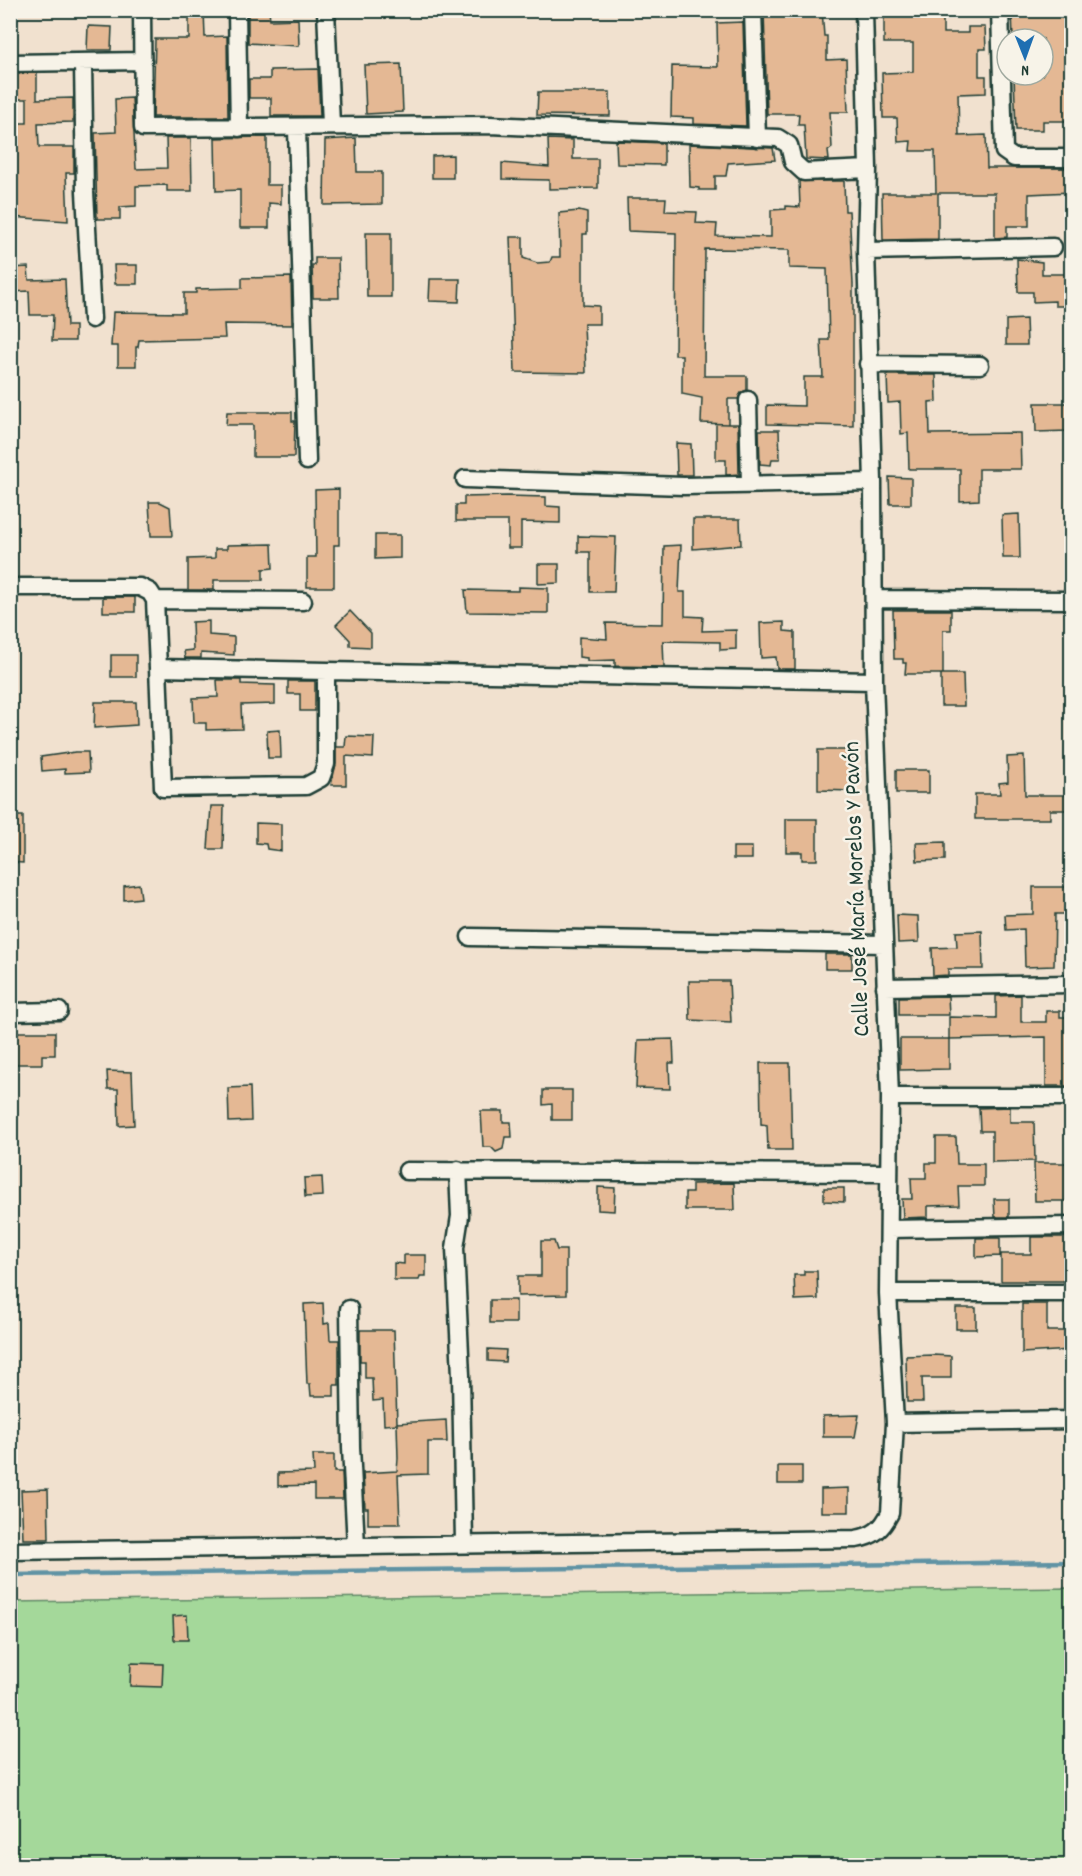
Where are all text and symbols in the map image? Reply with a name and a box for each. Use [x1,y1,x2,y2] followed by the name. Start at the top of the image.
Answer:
[995,27,1055,87] north arrow
[1021,58,1029,81] text: N
[836,741,880,1037] street label: Calle José María Morelos Y Pavón

